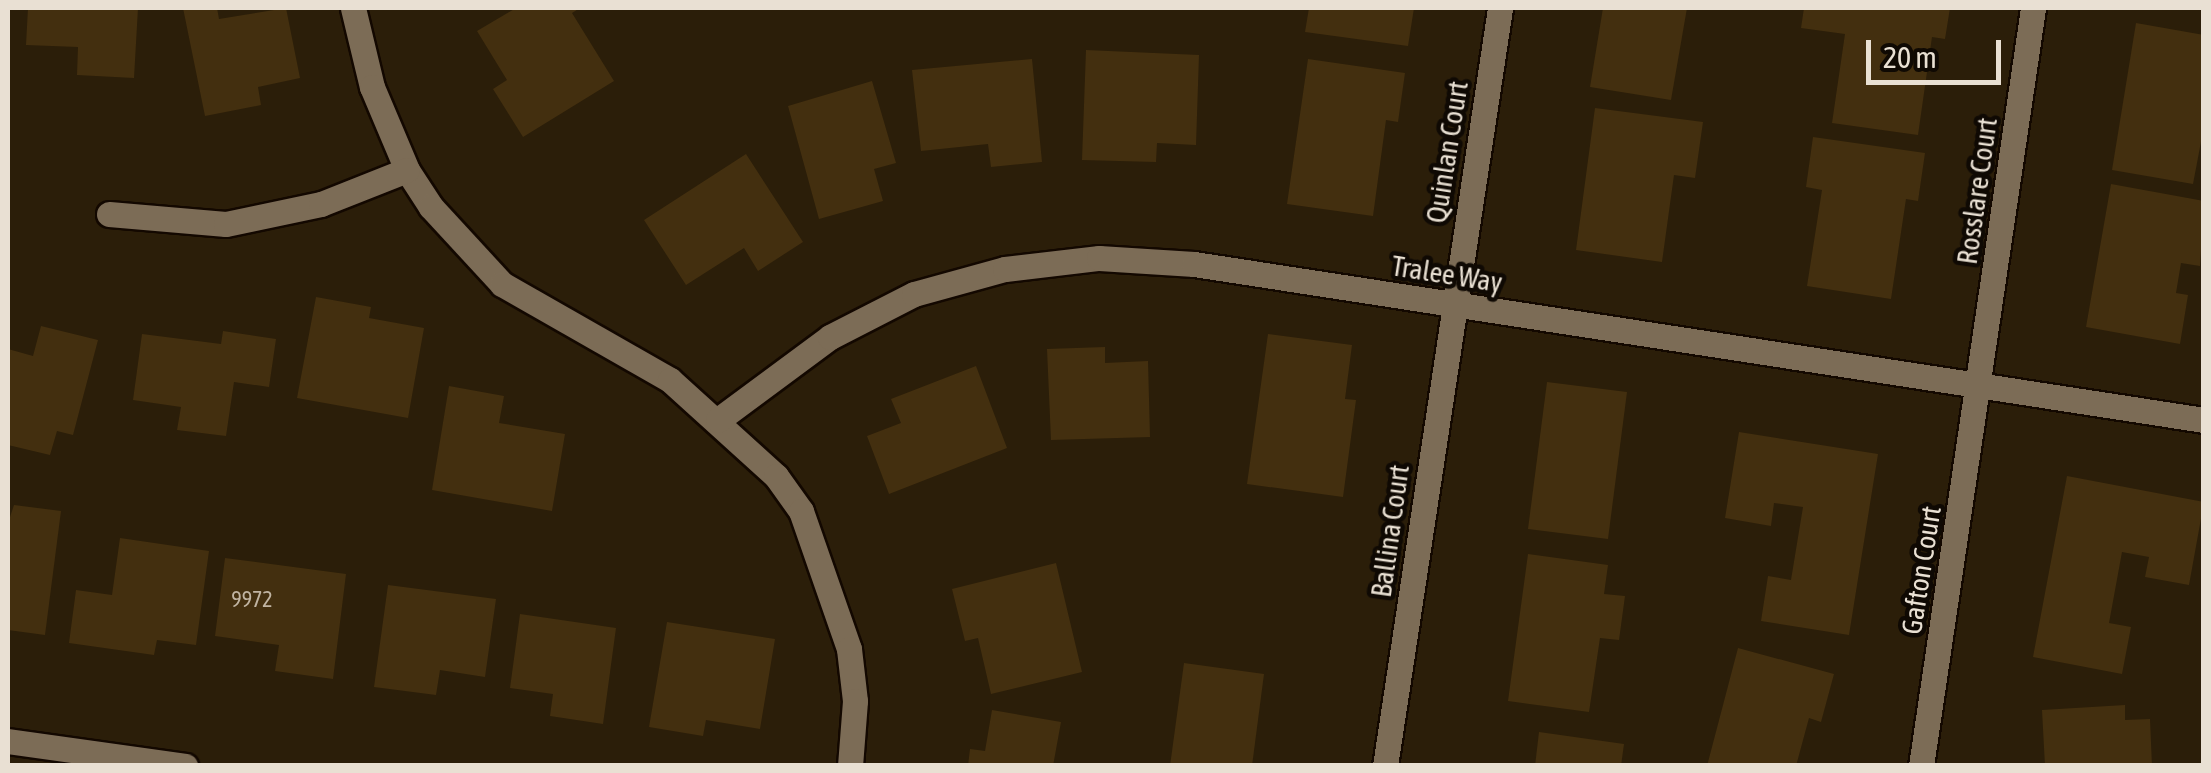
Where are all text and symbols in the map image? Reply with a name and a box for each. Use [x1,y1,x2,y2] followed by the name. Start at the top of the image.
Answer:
[1871,20,2006,82] scale bar
[1883,40,1937,74] text: 20 m
[1419,79,1475,225] street label: Quinlan Court
[1950,116,2004,266] street label: Rosslare Court
[1389,249,1505,299] street label: Tralee Way
[1364,463,1416,599] street label: Ballina Court
[1894,504,1948,636] street label: Gafton Court
[231,587,273,613] house number: 9972

